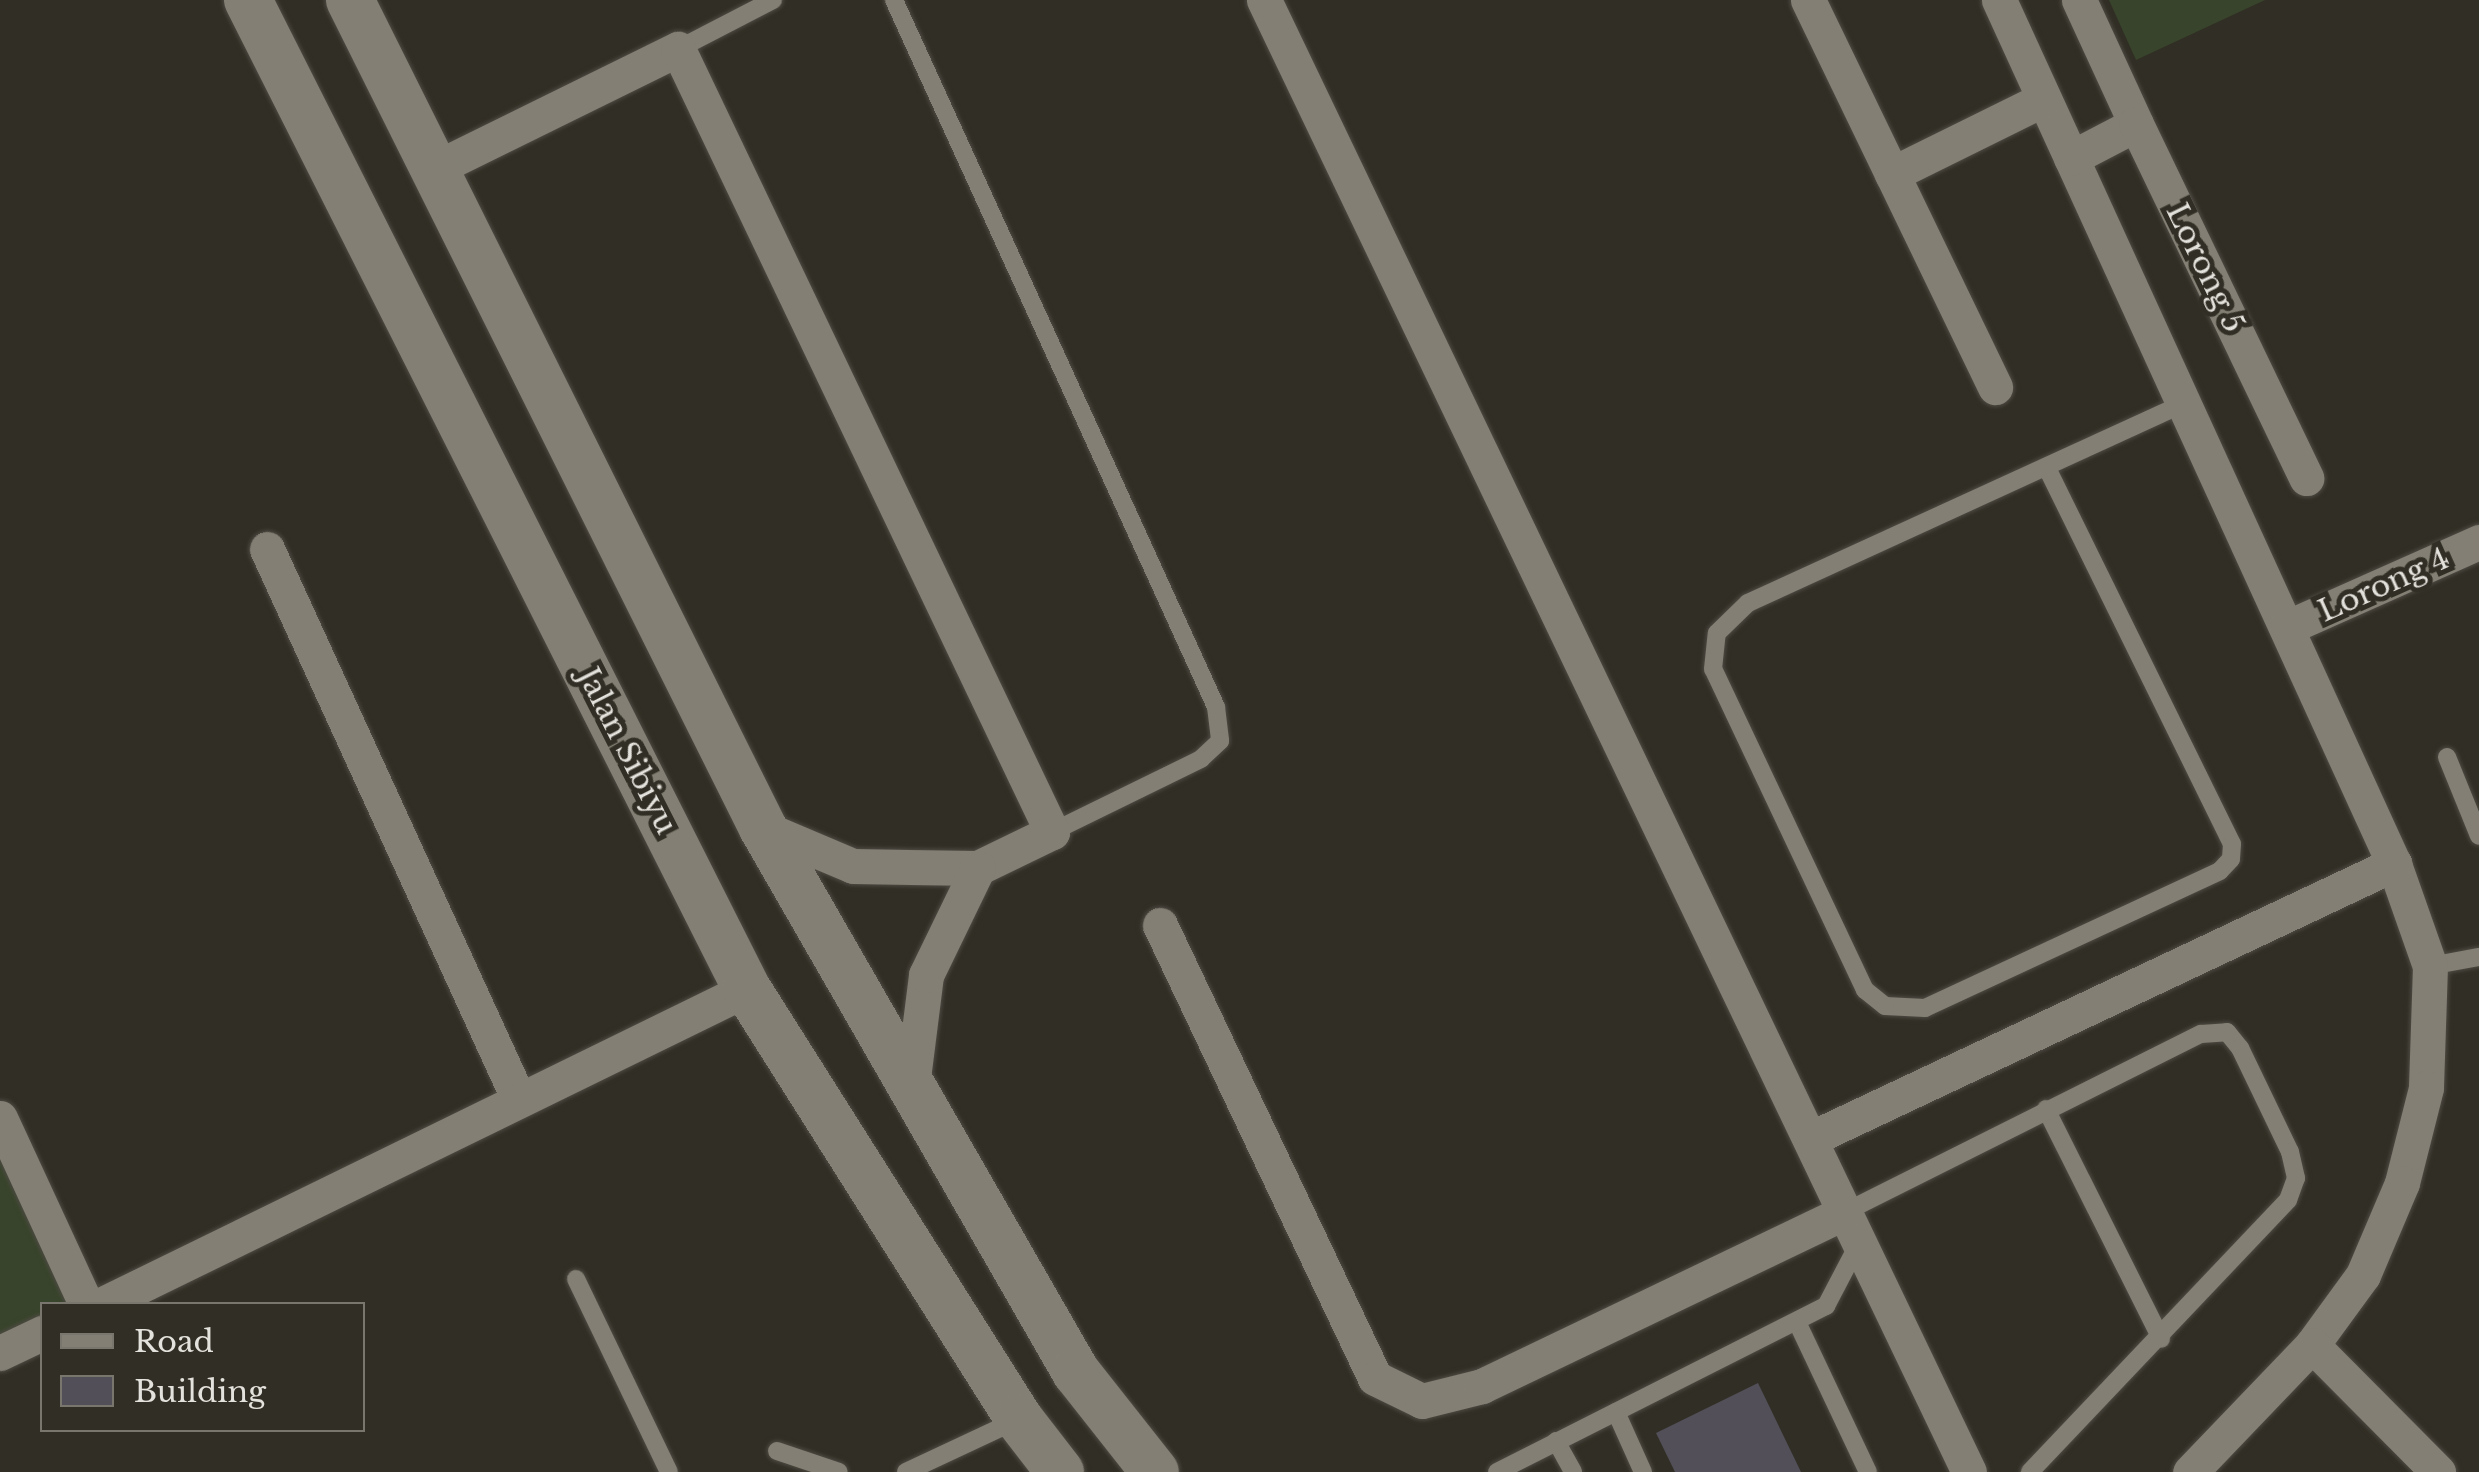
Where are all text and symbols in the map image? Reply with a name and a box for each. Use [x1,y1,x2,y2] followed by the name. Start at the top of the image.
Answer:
[2158,197,2252,339] street label: Lorong 5
[2313,540,2455,630] street label: Lorong 4
[570,662,684,840] street label: Jalan Sibiyu
[40,1302,365,1432] legend
[134,1323,214,1360] text: Road
[134,1373,266,1410] text: Building

